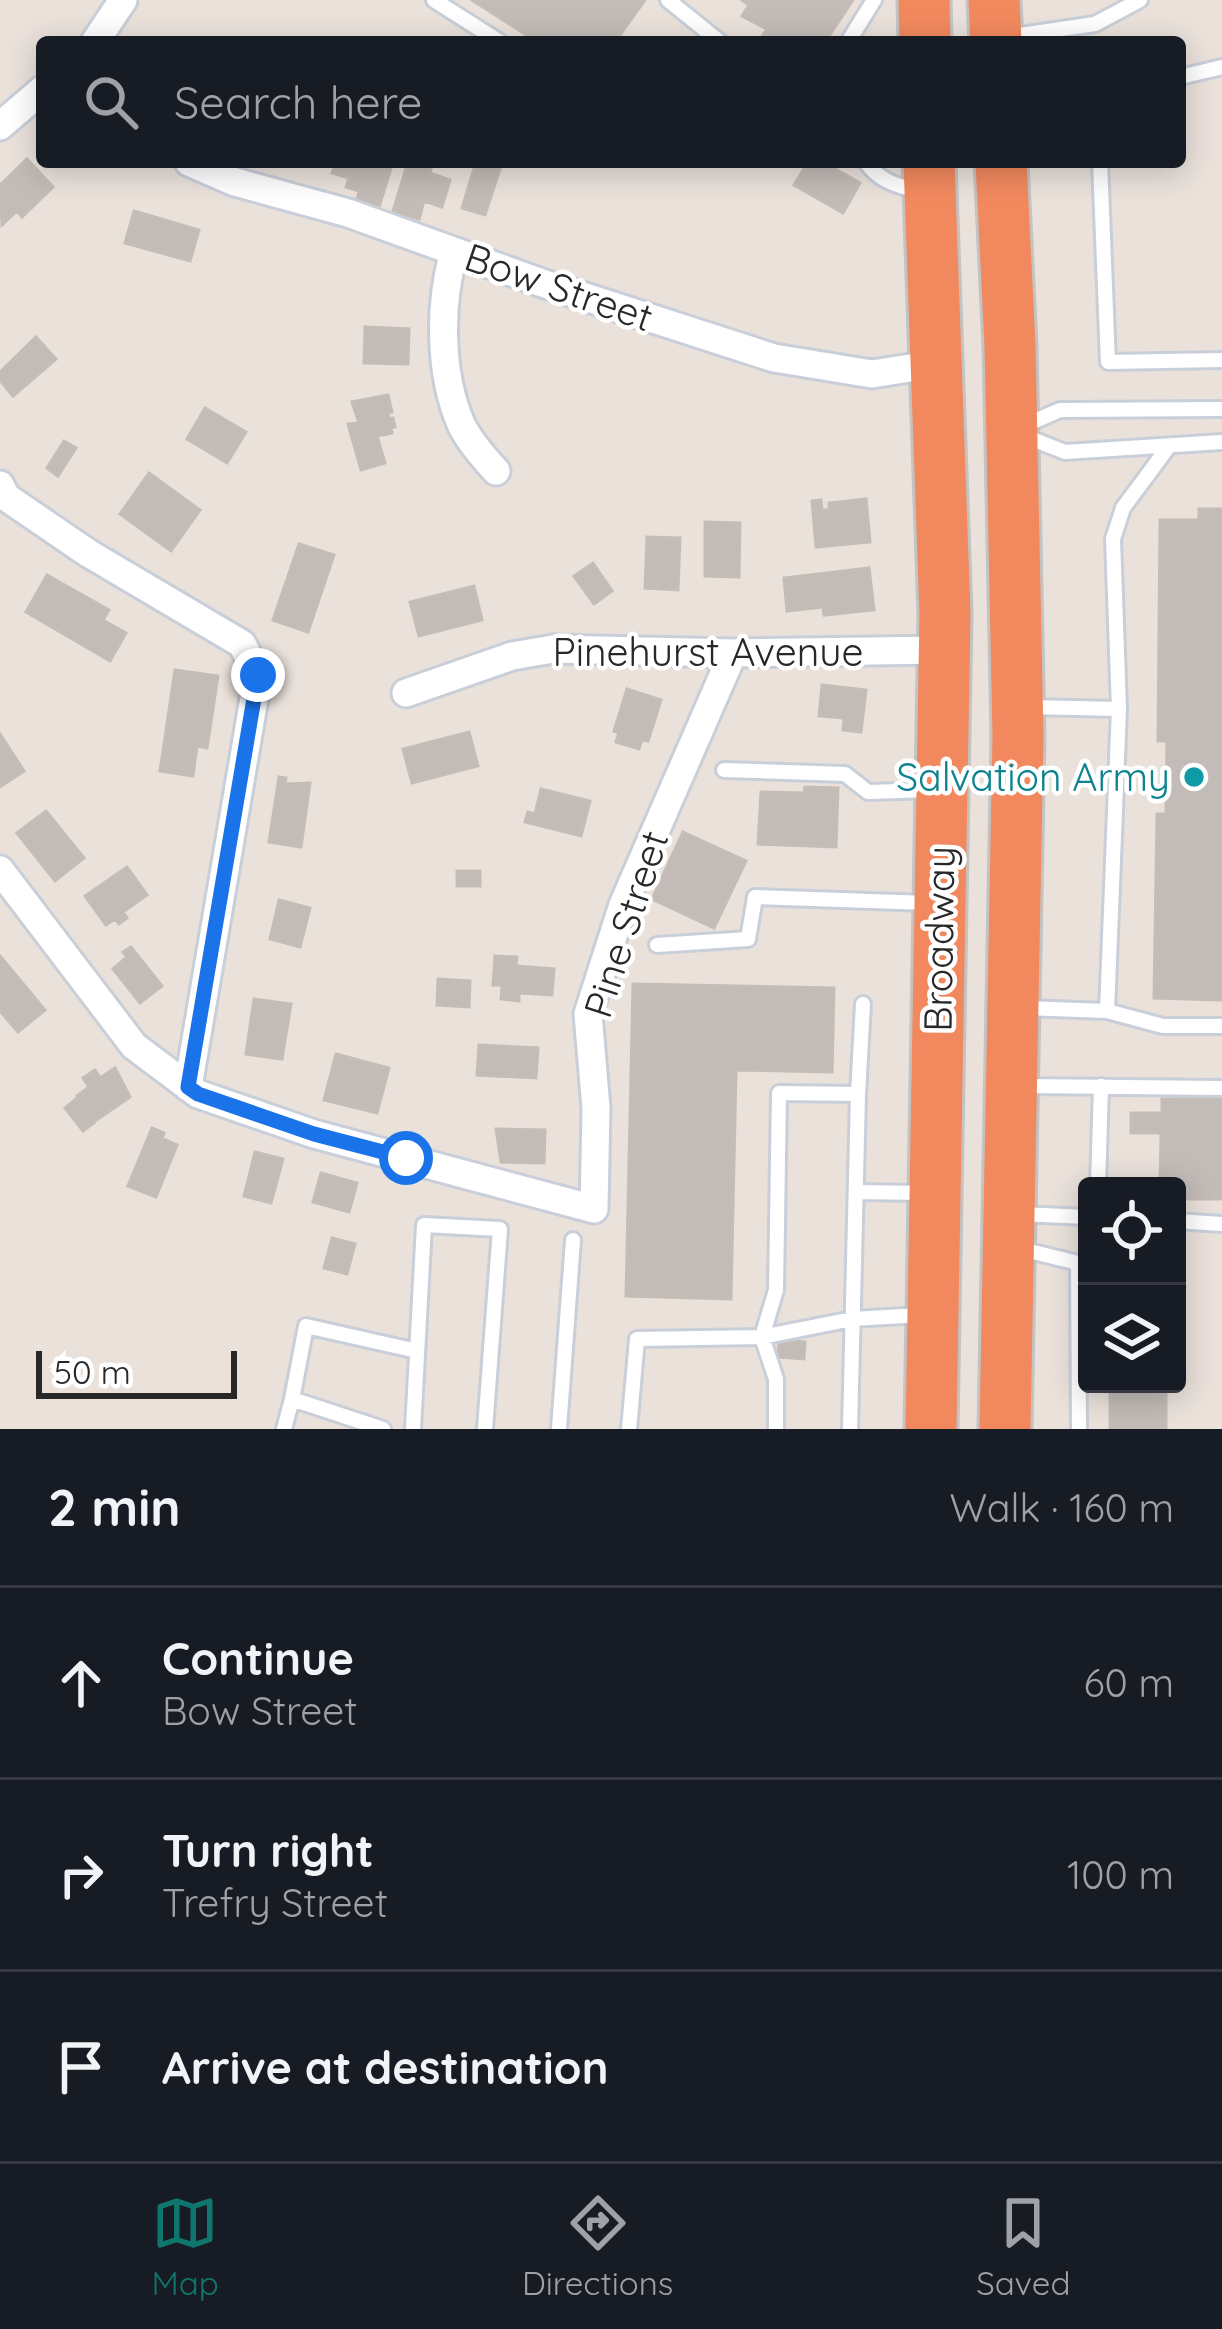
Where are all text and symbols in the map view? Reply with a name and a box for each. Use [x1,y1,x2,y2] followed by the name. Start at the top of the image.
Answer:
[36,36,1186,168] search box
[78,69,144,135] icon: search
[174,74,422,130] text: Search here
[459,232,660,342] street label: Bow Street
[552,627,864,676] street label: Pinehurst Avenue
[231,648,285,702] route end
[896,752,1170,801] place label: Salvation Army
[1181,764,1207,790] marker: Salvation Army
[572,824,679,1023] street label: Pine Street
[912,846,965,1032] street label: Broadway
[379,1131,433,1185] route start
[1078,1177,1186,1393] map controls
[1078,1177,1186,1285] button: locate
[1078,1285,1186,1393] button: layers
[36,1345,237,1398] scale bar
[54,1351,131,1392] text: 50 m
[48,1475,181,1539] text: 2 min
[949,1483,1174,1532] text: Walk · 160 m
[162,1630,354,1686] text: Continue
[48,1650,114,1716] icon: ahead
[1084,1658,1174,1707] text: 60 m
[162,1686,357,1735] text: Bow Street
[162,1822,374,1878] text: Turn right
[48,1842,114,1908] icon: right
[1067,1850,1174,1899] text: 100 m
[162,1878,388,1927] text: Trefry Street
[48,2034,114,2100] icon: arrive
[162,2039,608,2095] text: Arrive at destination
[152,2190,219,2303] tab: Map
[522,2190,673,2303] tab: Directions
[976,2190,1070,2303] tab: Saved

